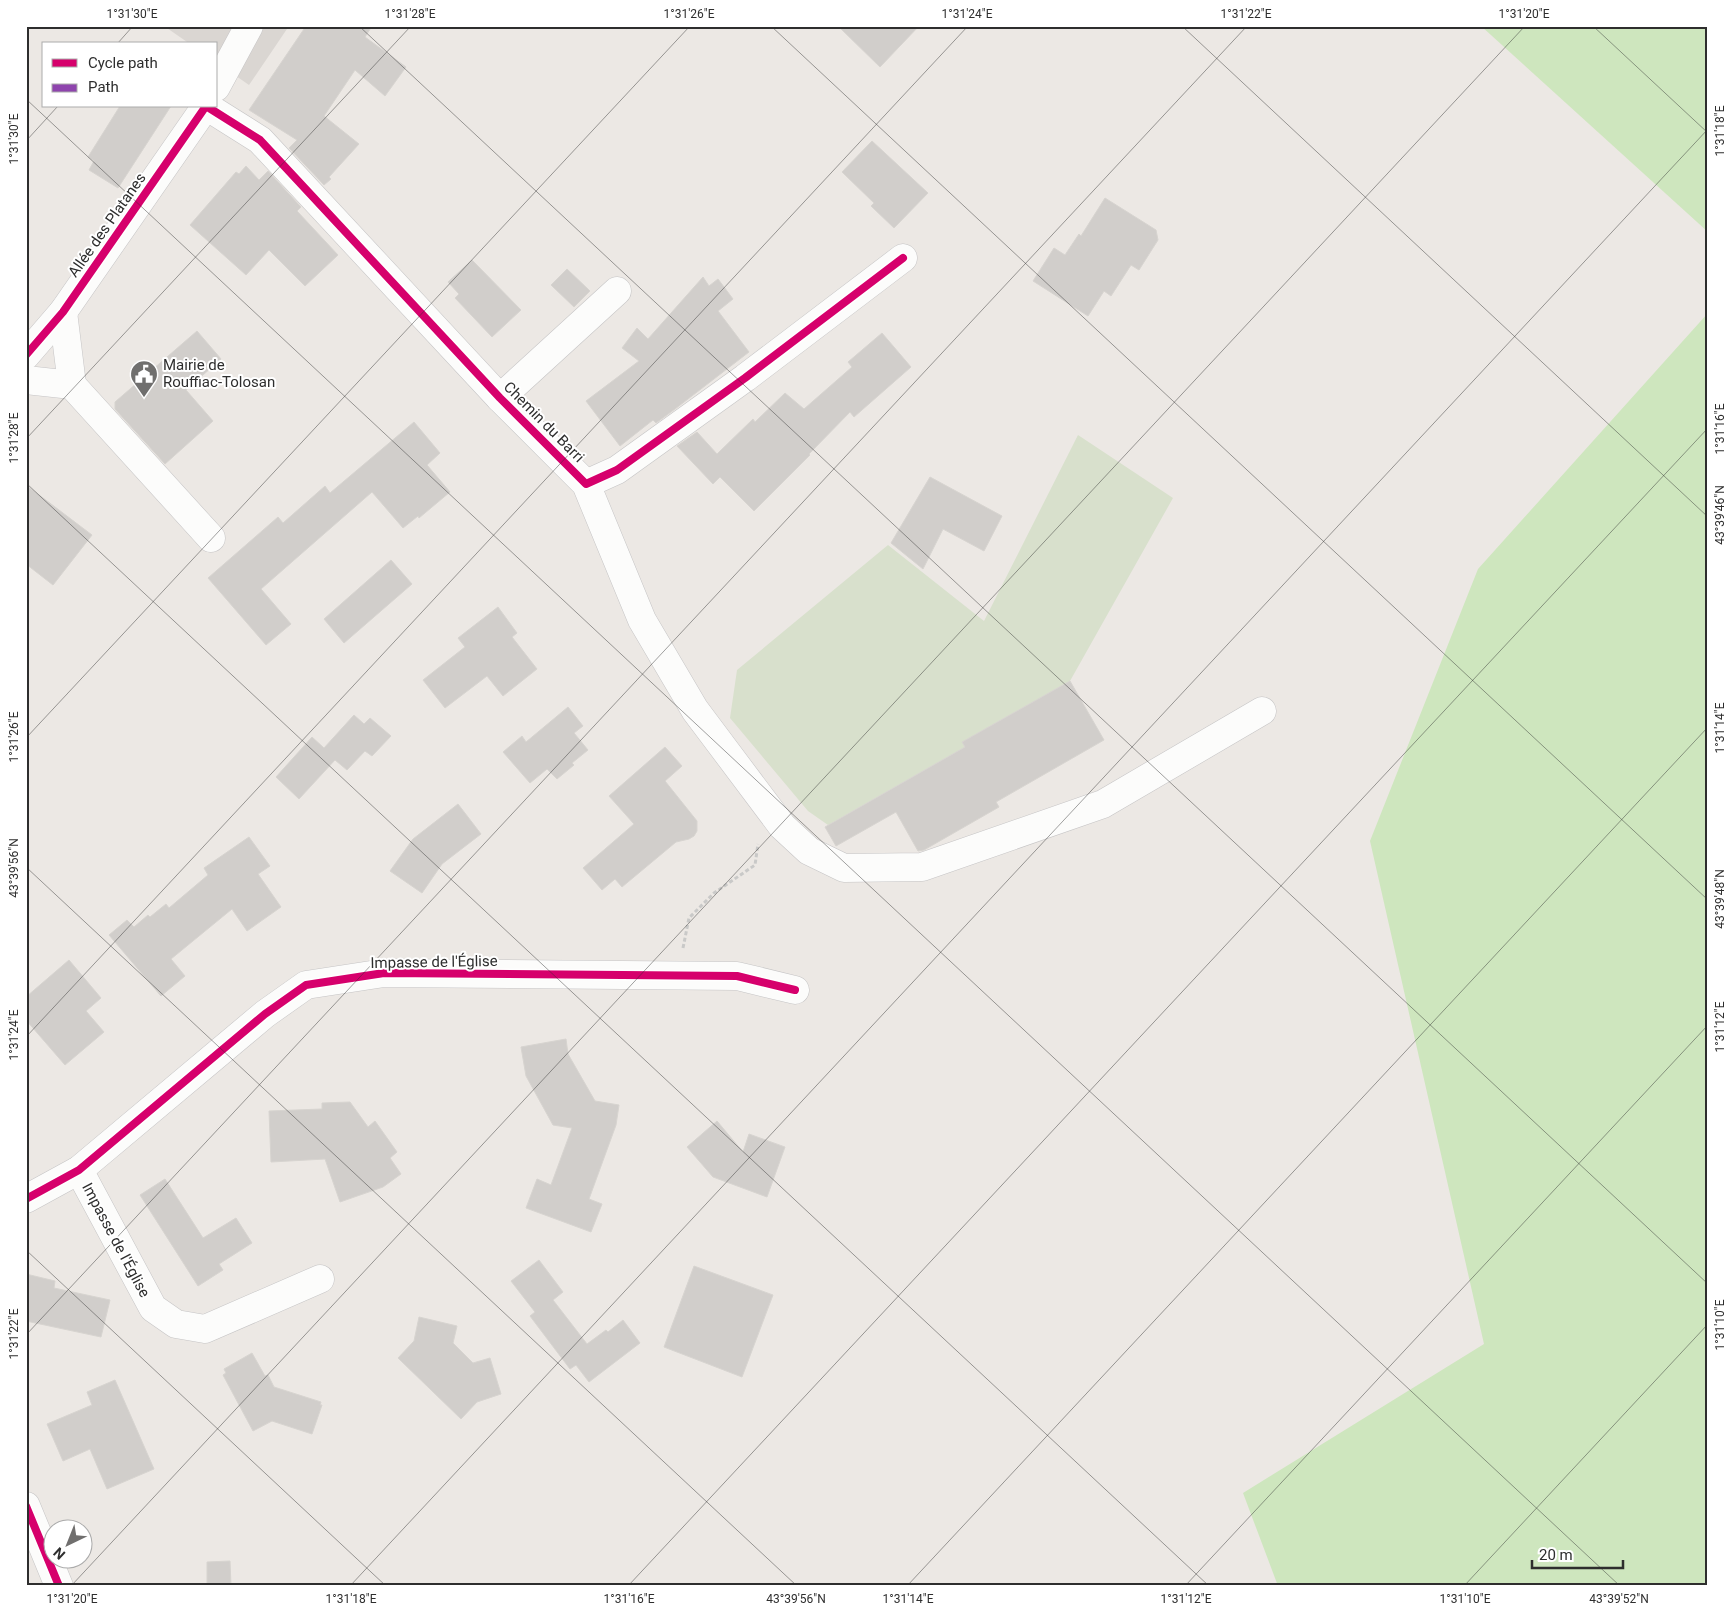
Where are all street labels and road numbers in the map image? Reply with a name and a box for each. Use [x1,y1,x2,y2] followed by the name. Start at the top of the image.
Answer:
[64,169,150,281] street label: Allée des Platanes
[500,378,588,466] street label: Chemin du Barri
[370,952,498,972] street label: Impasse de l'Église
[78,1180,154,1300] street label: Impasse de l'Église

